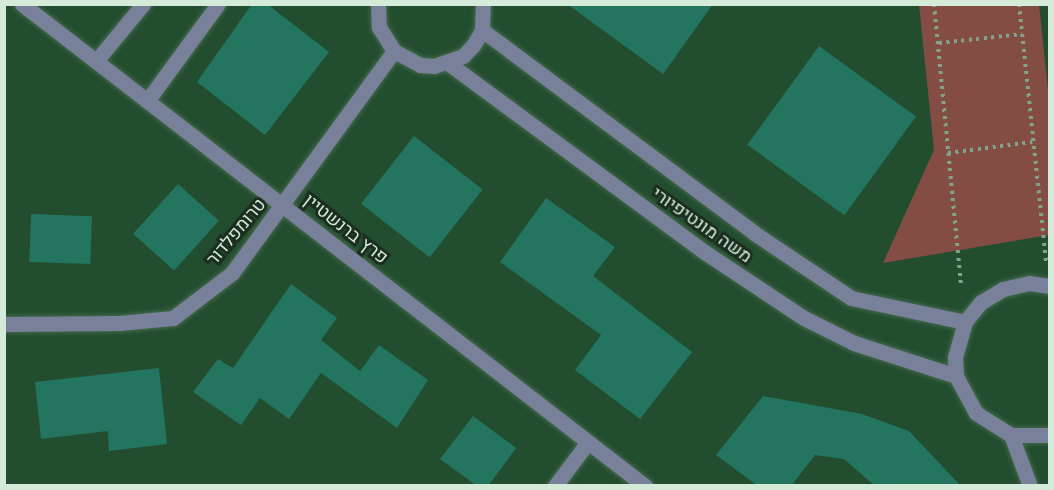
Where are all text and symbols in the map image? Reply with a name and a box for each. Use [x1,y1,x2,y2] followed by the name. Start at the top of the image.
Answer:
[648,183,756,267] street label: משה מונטיפיורי
[300,189,392,269] street label: פרץ ברנשטיין
[202,194,270,270] street label: טרומפלדור

